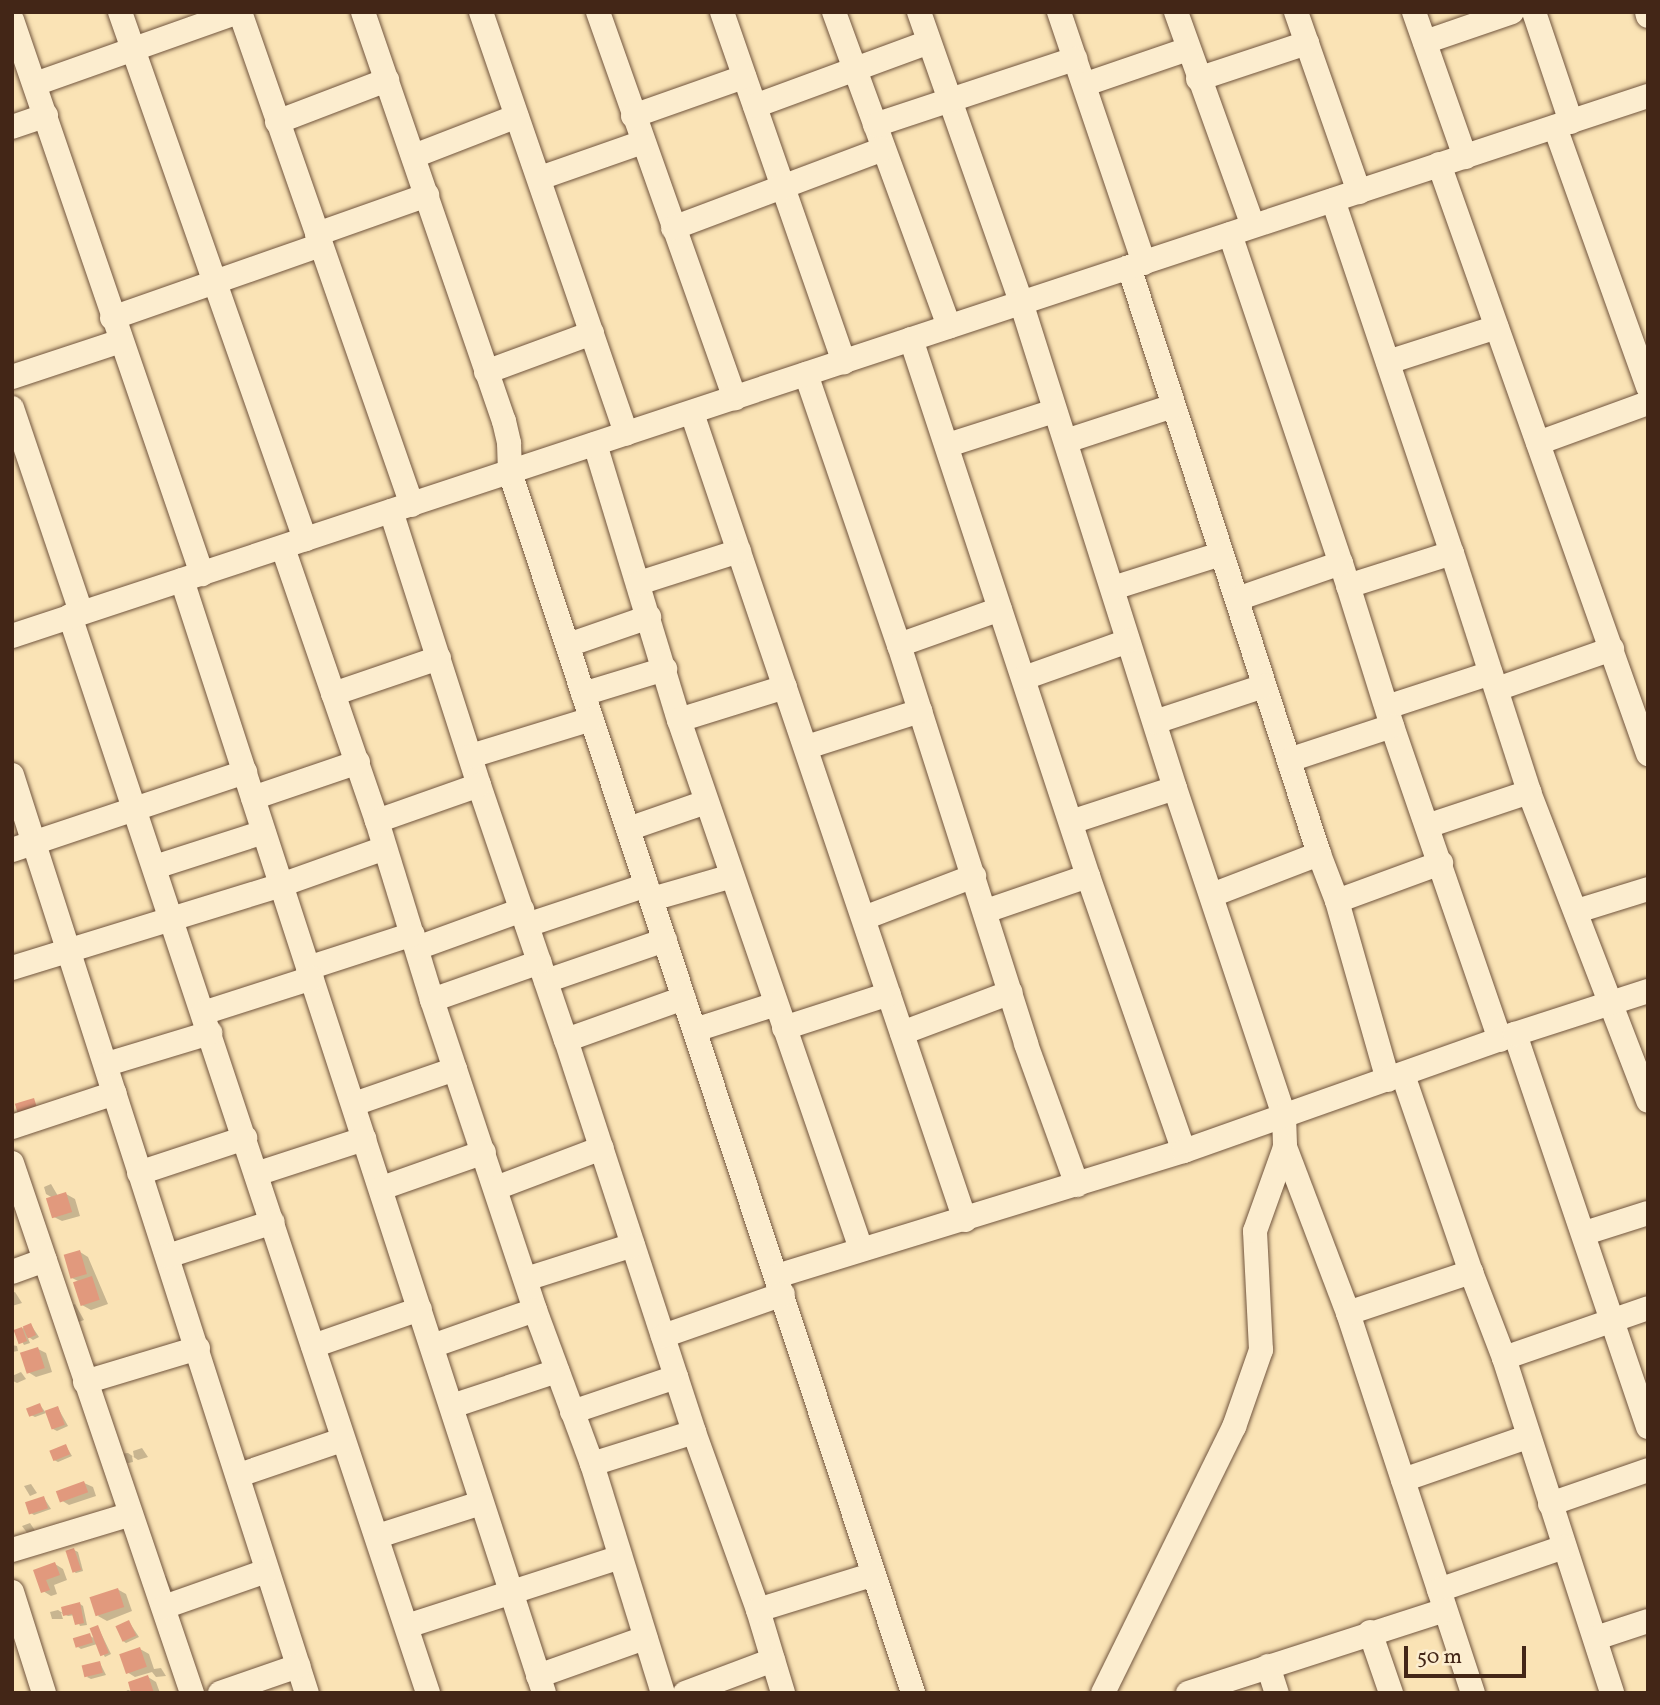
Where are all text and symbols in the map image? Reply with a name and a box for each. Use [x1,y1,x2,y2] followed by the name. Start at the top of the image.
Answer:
[1408,1632,1530,1676] scale bar
[1417,1643,1462,1672] text: 50 m

